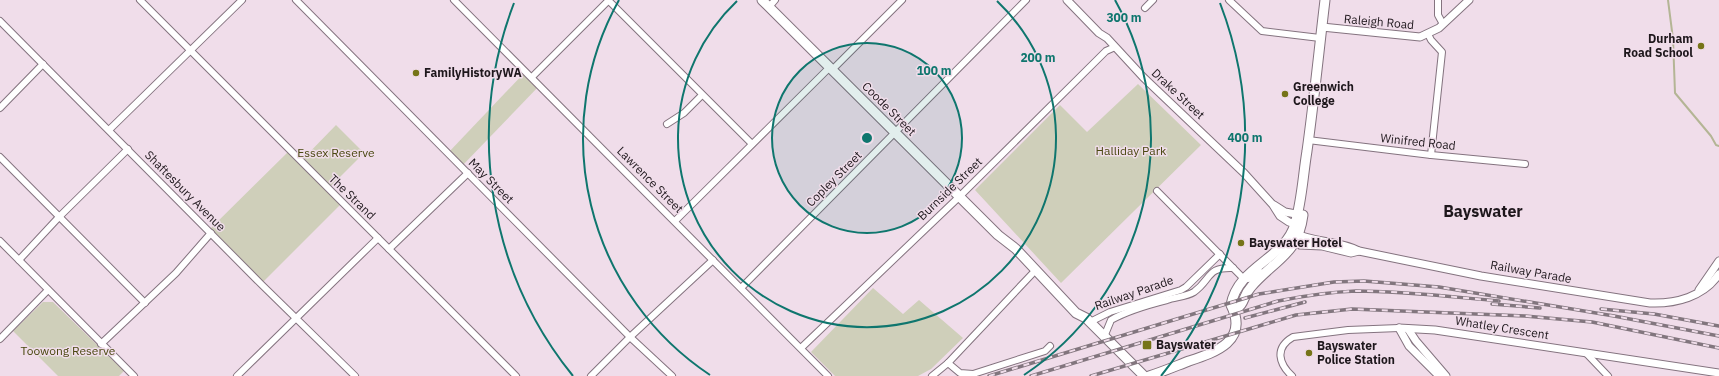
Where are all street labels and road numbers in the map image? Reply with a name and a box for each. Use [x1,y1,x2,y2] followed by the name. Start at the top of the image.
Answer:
[1343,11,1415,32] street label: Raleigh Road
[1149,65,1208,122] street label: Drake Street
[859,79,919,139] street label: Coode Street
[1380,130,1456,153] street label: Winifred Road
[614,143,687,216] street label: Lawrence Street
[142,147,229,234] street label: Shaftesbury Avenue
[803,148,865,210] street label: Copley Street
[914,154,985,223] street label: Burnside Street
[466,155,517,206] street label: May Street
[326,171,379,222] street label: The Strand
[1489,257,1573,286] street label: Railway Parade
[1092,272,1176,313] street label: Railway Parade
[1454,313,1550,342] street label: Whatley Crescent

